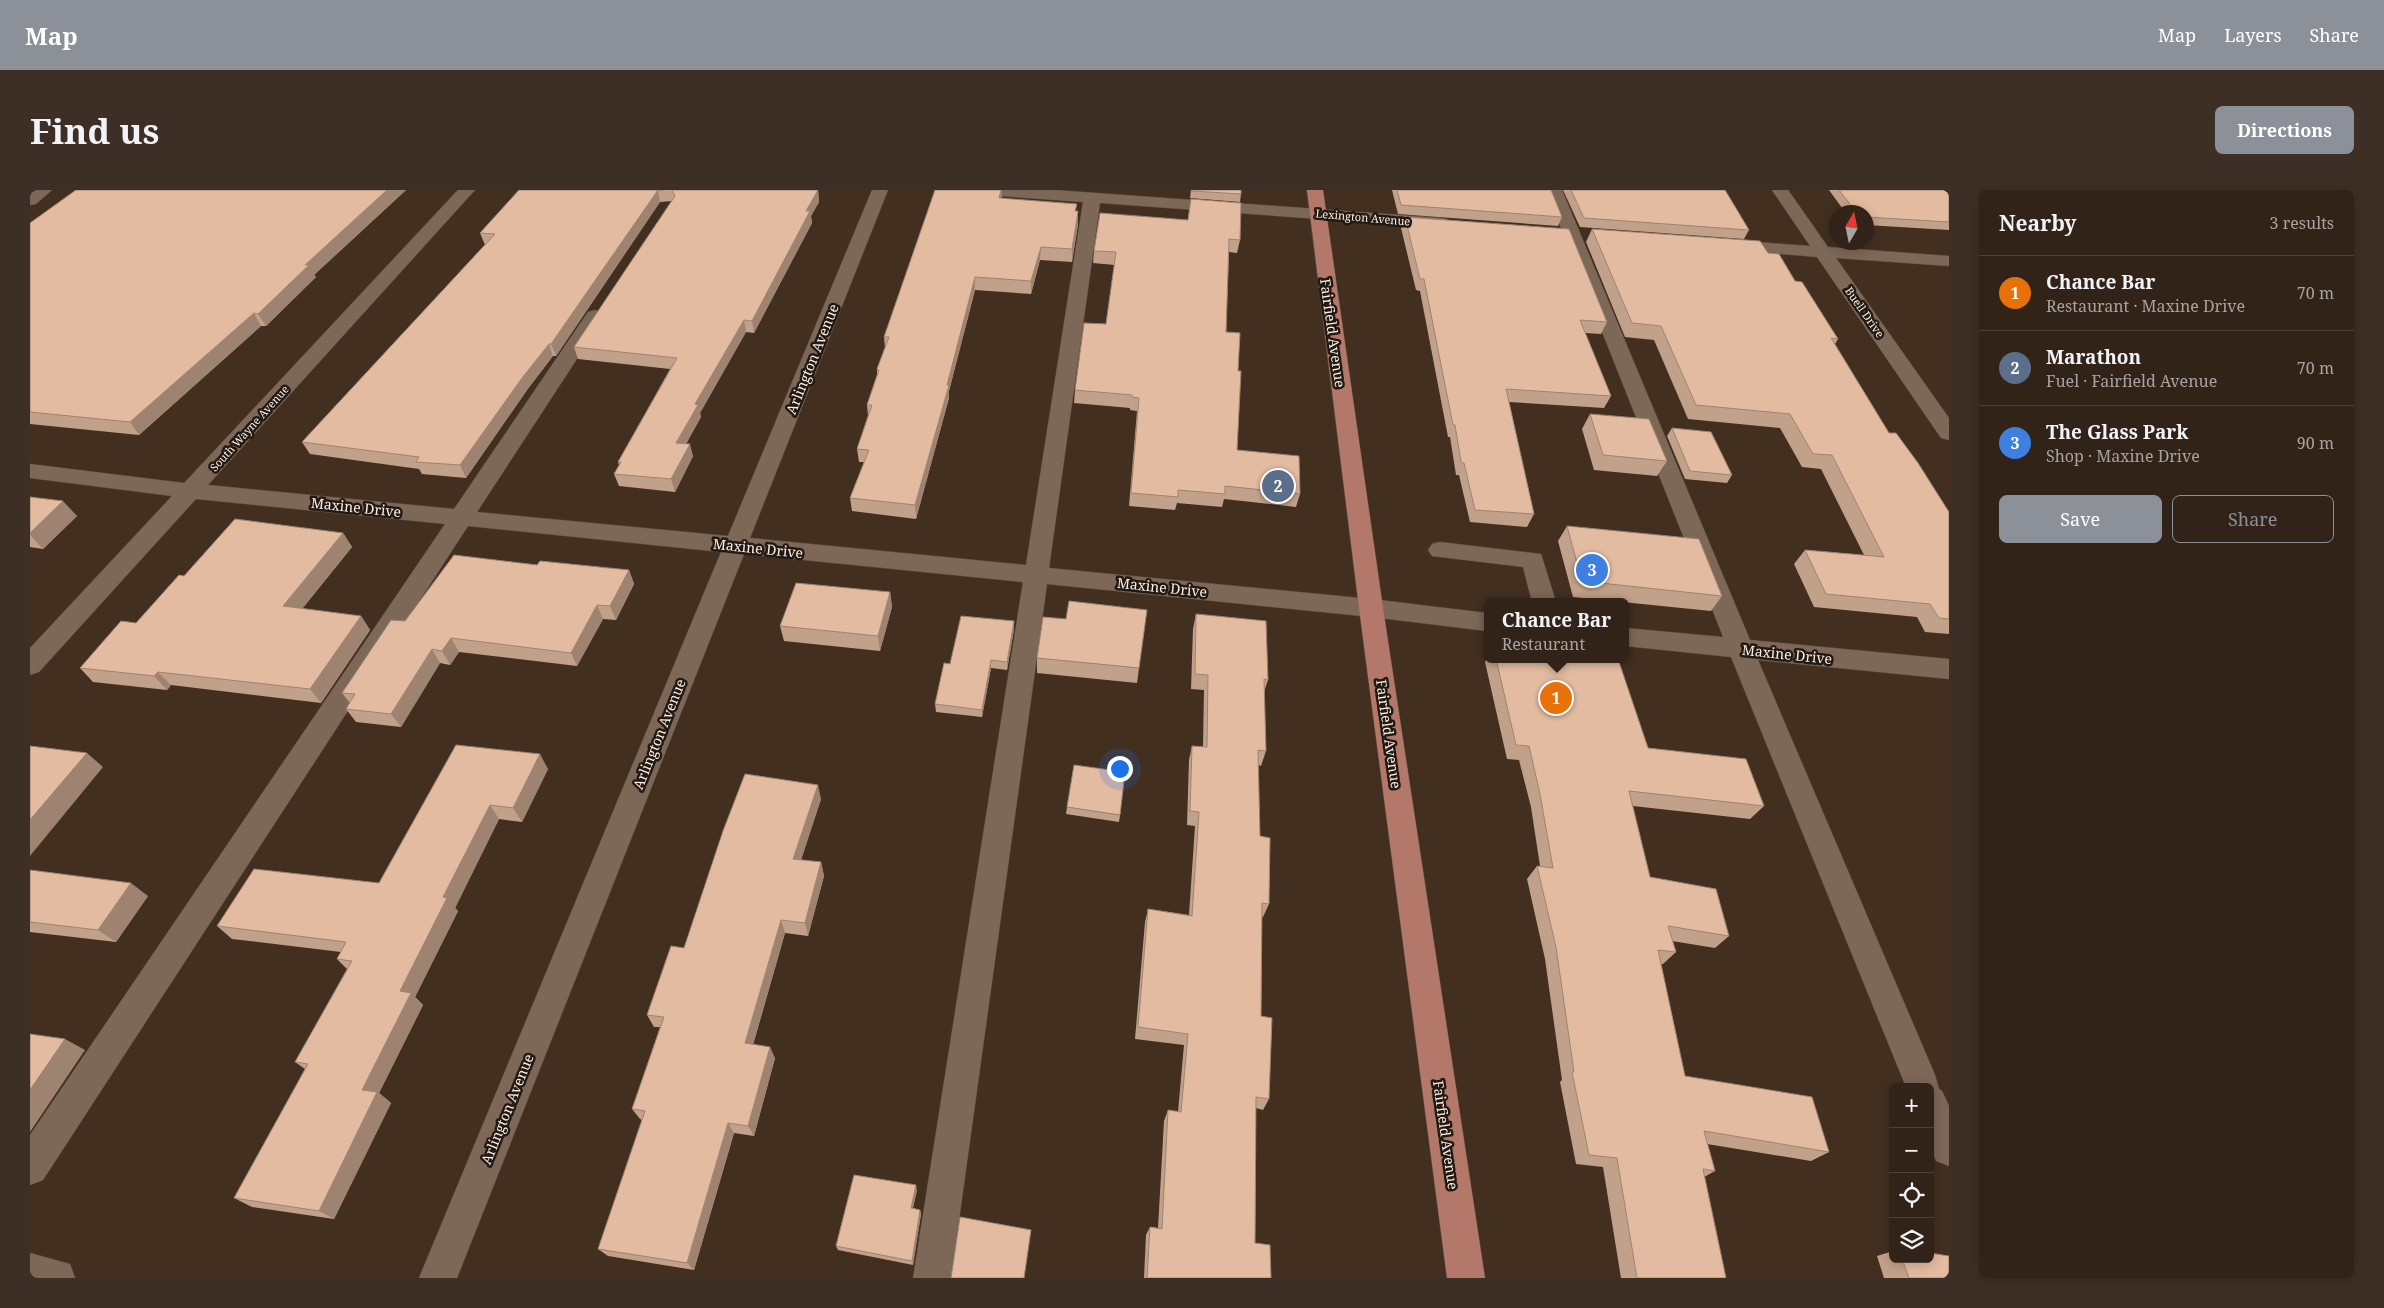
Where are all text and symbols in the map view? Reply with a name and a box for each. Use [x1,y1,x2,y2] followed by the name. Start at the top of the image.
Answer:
[25,19,78,52] text: Map
[2158,23,2196,47] text: Map
[2224,23,2282,47] text: Layers
[2310,23,2359,47] text: Share
[2215,106,2354,154] button: Directions
[30,107,159,154] text: Find us
[1315,205,1411,229] street label: Lexington Avenue
[1829,205,1874,250] north arrow
[1999,209,2077,237] text: Nearby
[2270,212,2334,234] text: 3 results
[2046,269,2155,295] text: Chance Bar
[1316,277,1350,389] street label: Fairfield Avenue
[2010,282,2020,304] text: 1
[2297,282,2334,304] text: 70 m
[1842,284,1888,340] street label: Buell Drive
[2046,295,2245,317] text: Restaurant · Maxine Drive
[781,301,843,417] street label: Arlington Avenue
[2046,344,2141,370] text: Marathon
[2010,357,2020,379] text: 2
[2297,357,2334,379] text: 70 m
[2046,370,2217,392] text: Fuel · Fairfield Avenue
[206,382,292,474] street label: South Wayne Avenue
[2046,419,2188,445] text: The Glass Park
[2010,432,2020,454] text: 3
[2297,432,2334,454] text: 90 m
[2046,445,2200,467] text: Shop · Maxine Drive
[1262,467,1294,505] pin: 2
[310,493,402,521] street label: Maxine Drive
[1999,495,2162,543] button: Save
[2172,495,2334,543] button: Share
[712,534,804,562] street label: Maxine Drive
[1576,551,1608,589] pin: 3
[1116,573,1208,601] street label: Maxine Drive
[1484,598,1629,663] popup
[1502,607,1611,633] text: Chance Bar
[1502,633,1585,655] text: Restaurant
[1741,640,1833,668] street label: Maxine Drive
[628,676,690,792] street label: Arlington Avenue
[1372,678,1406,790] street label: Fairfield Avenue
[1540,679,1572,717] pin: 1
[1107,756,1133,782] your location
[476,1051,538,1167] street label: Arlington Avenue
[1429,1079,1463,1191] street label: Fairfield Avenue
[1889,1083,1934,1263] map controls
[1889,1083,1934,1128] button: +
[1889,1128,1934,1173] button: −
[1889,1173,1934,1218] button: locate
[1889,1218,1934,1263] button: layers

